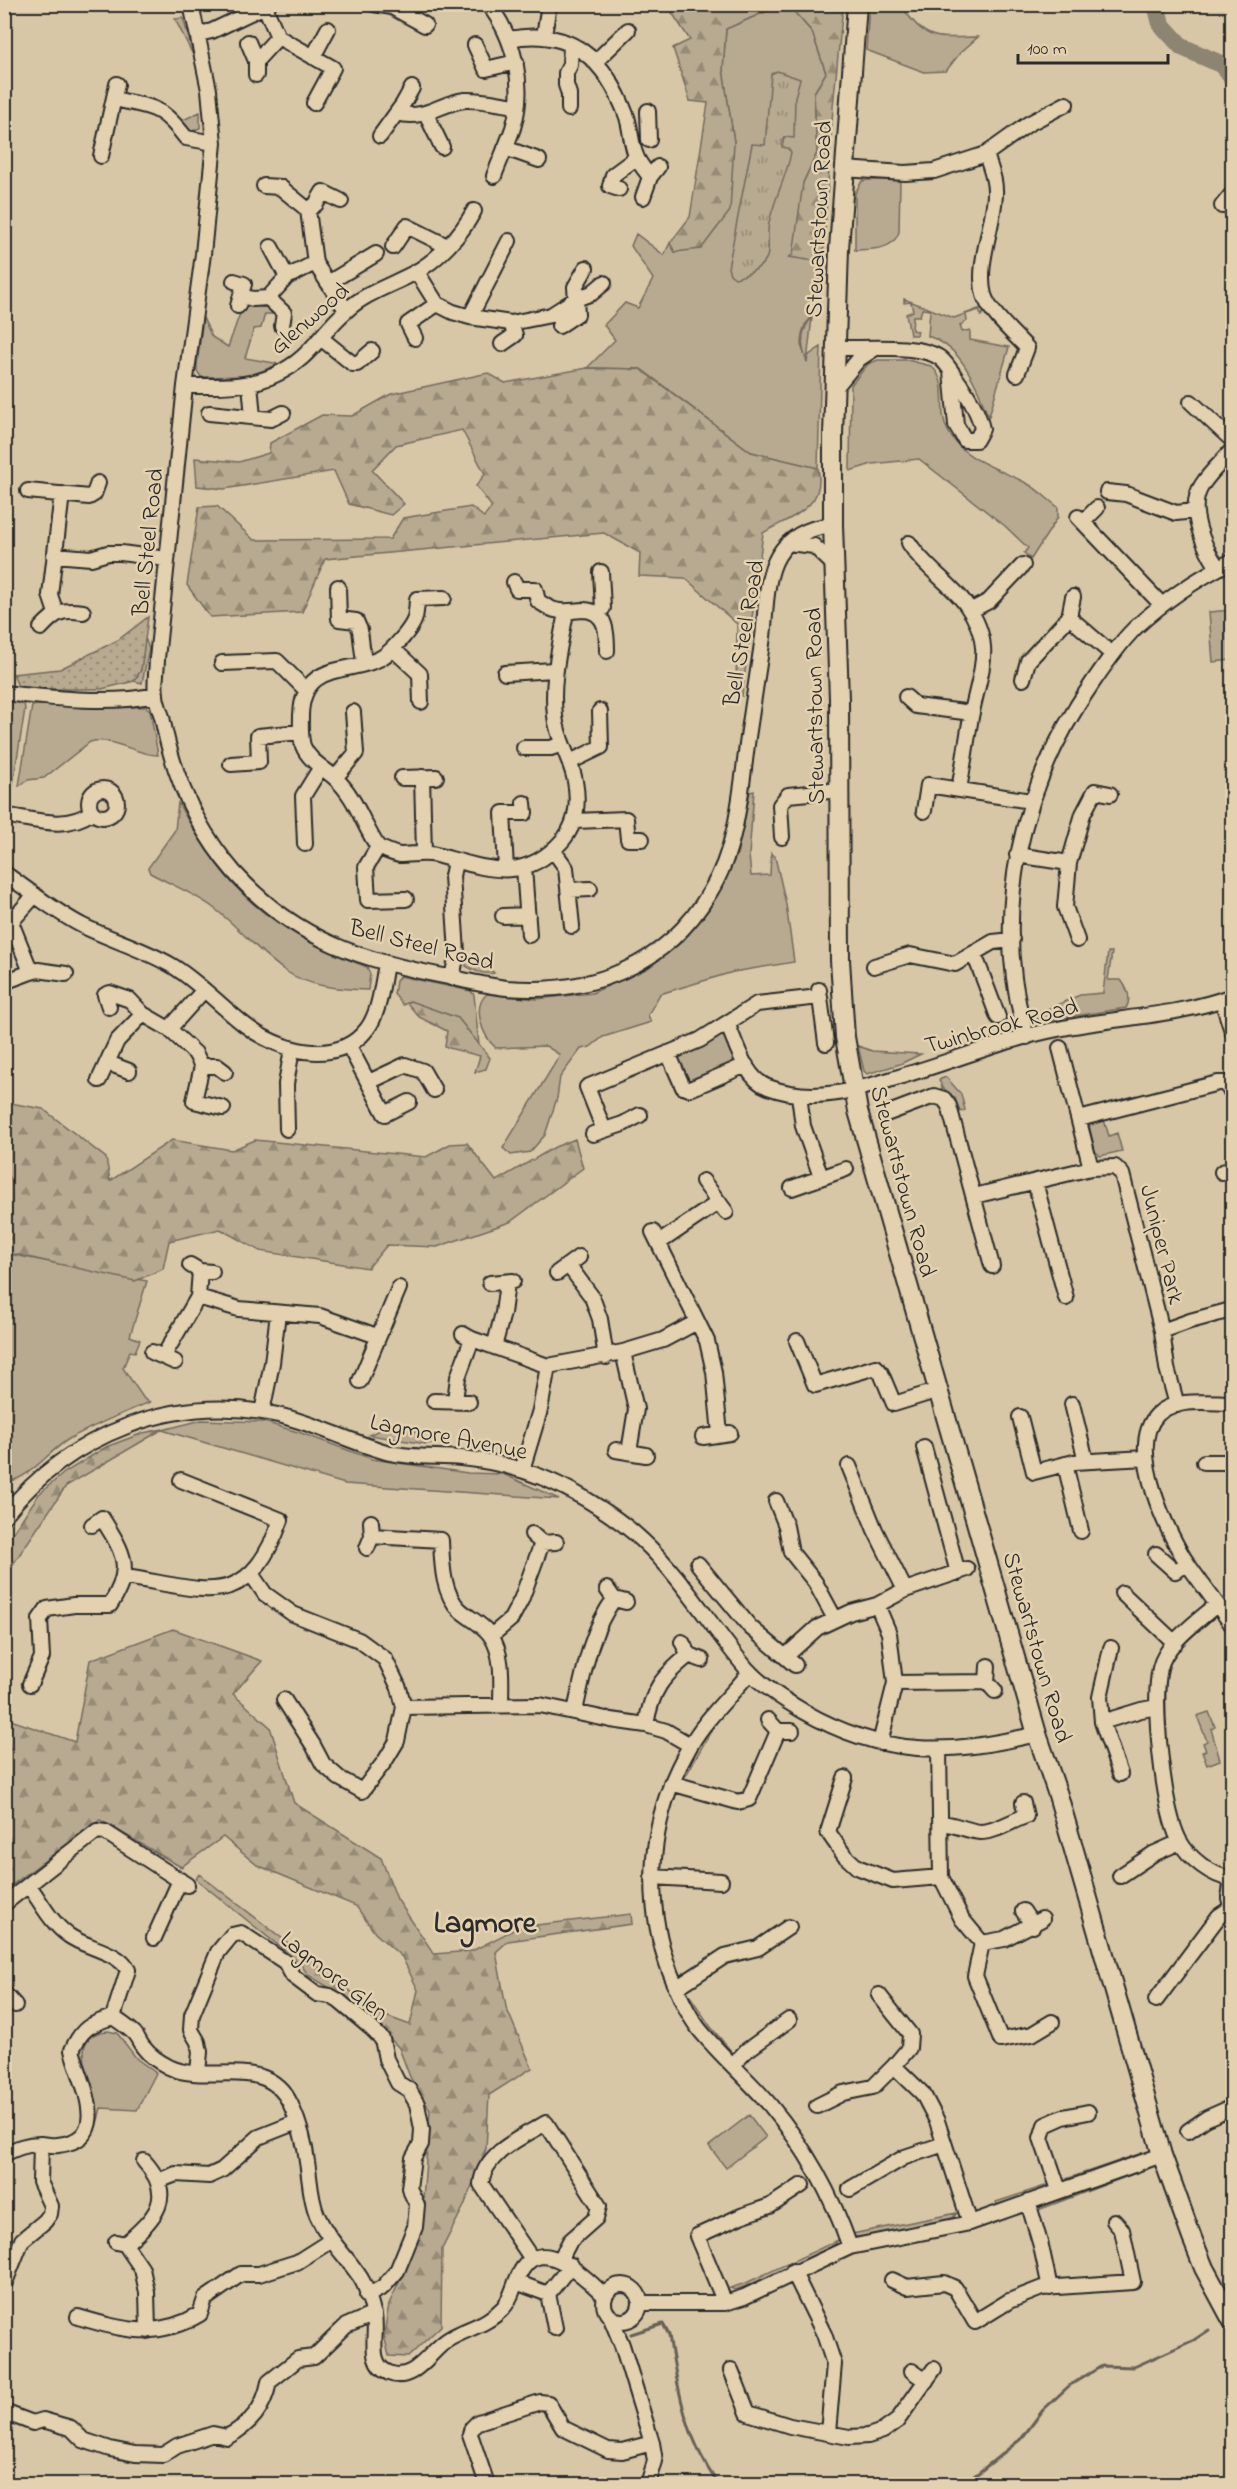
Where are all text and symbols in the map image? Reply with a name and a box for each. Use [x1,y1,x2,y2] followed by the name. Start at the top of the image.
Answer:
[1018,27,1168,65] scale bar
[1027,37,1067,63] text: 100 m
[798,119,843,318] street label: Stewartstown Road
[263,275,359,364] street label: Glenwood
[124,466,175,619] street label: Bell Steel Road
[715,557,776,710] street label: Bell Steel Road
[797,607,836,805] street label: Stewartstown Road
[344,911,498,981] street label: Bell Steel Road
[921,990,1083,1065] street label: Twinbrook Road
[859,1082,944,1282] street label: Stewartstown Road
[1129,1181,1192,1309] street label: Juniper Park
[367,1406,530,1471] street label: Lagmore Avenue
[992,1548,1080,1748] street label: Stewartstown Road
[434,1903,538,1948] district label: Lagmore
[272,1923,395,2031] street label: Lagmore Glen

